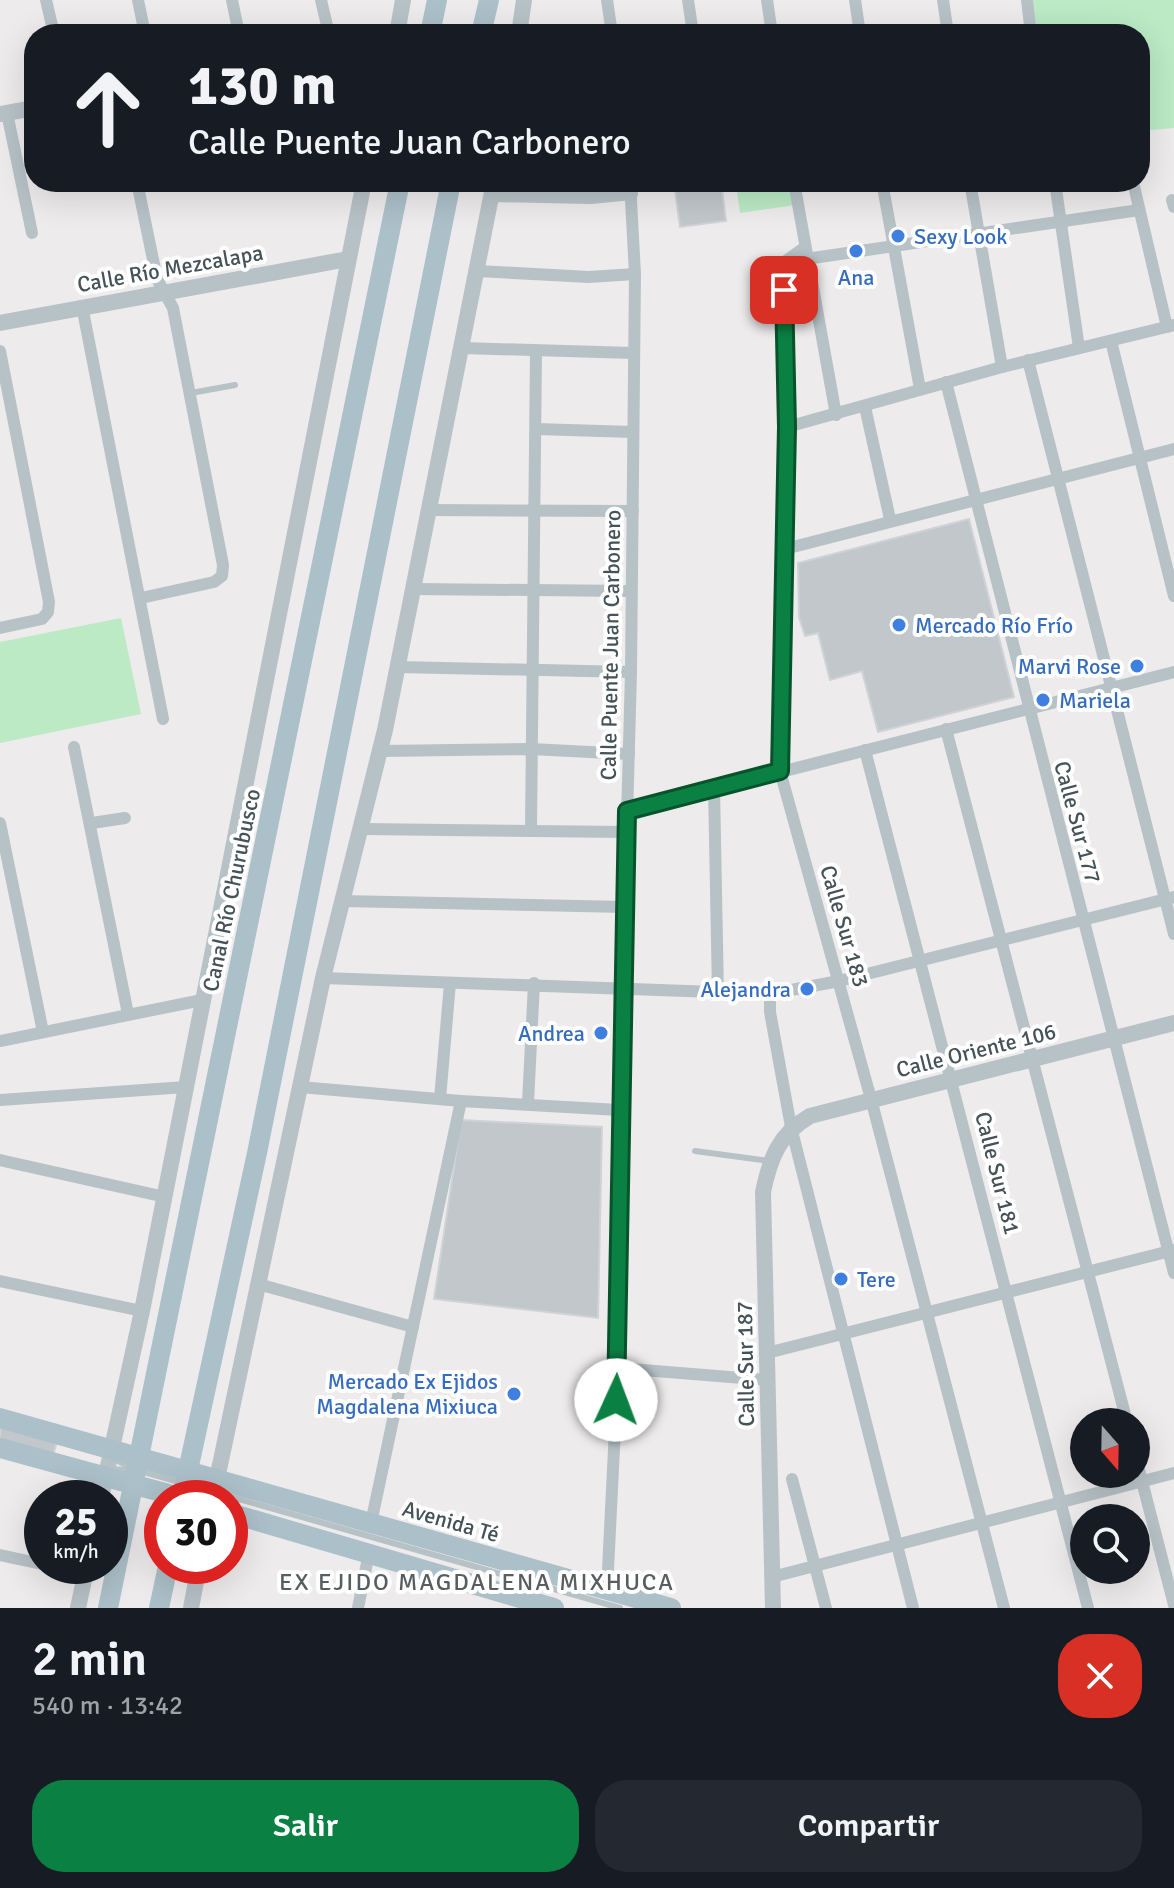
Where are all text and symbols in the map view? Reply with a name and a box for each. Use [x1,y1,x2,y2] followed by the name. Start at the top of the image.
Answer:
[188,51,336,120] text: 130 m
[56,56,160,160] icon: ahead
[188,120,631,165] text: Calle Puente Juan Carbonero
[914,223,1007,250] place label: Sexy Look
[889,227,907,245] marker: Sexy Look
[75,239,265,298] street label: Calle Río Mezcalapa
[847,242,865,260] marker: Ana
[750,256,818,324] pin
[838,264,874,291] place label: Ana
[762,268,806,312] icon: arrive
[595,509,626,781] street label: Calle Puente Juan Carbonero
[915,612,1073,639] place label: Mercado Río Frío
[890,616,908,634] marker: Mercado Río Frío
[1018,653,1121,680] place label: Marvi Rose
[1128,657,1146,675] marker: Marvi Rose
[1059,687,1131,714] place label: Mariela
[1034,691,1052,709] marker: Mariela
[1048,758,1107,886] street label: Calle Sur 177
[197,786,266,994] street label: Canal Río Churubusco
[814,862,875,990] street label: Calle Sur 183
[700,976,791,1003] place label: Alejandra
[798,980,816,998] marker: Alejandra
[894,1018,1059,1083] street label: Calle Oriente 106
[518,1020,585,1047] place label: Andrea
[592,1024,610,1042] marker: Andrea
[969,1109,1026,1237] street label: Calle Sur 181
[857,1266,896,1293] place label: Tere
[832,1270,850,1288] marker: Tere
[731,1301,760,1427] street label: Calle Sur 187
[574,1358,658,1442] position arrow
[316,1368,498,1420] place label: Mercado Ex Ejidos Magdalena Mixiuca
[505,1385,523,1403] marker: Mercado Ex Ejidos Magdalena Mixiuca
[1070,1408,1150,1488] north arrow
[1070,1408,1150,1584] map controls
[144,1480,248,1584] speed limit sign: 30
[399,1495,502,1548] street label: Avenida Té
[54,1497,98,1547] text: 25
[1070,1504,1150,1584] button: search
[53,1539,99,1564] text: km/h
[279,1567,675,1597] district label: EX EJIDO MAGDALENA MIXHUCA
[32,1630,147,1689] text: 2 min
[1058,1634,1142,1718] button: close
[32,1690,183,1722] text: 540 m · 13:42
[32,1780,579,1872] button: Salir
[595,1780,1142,1872] button: Compartir

